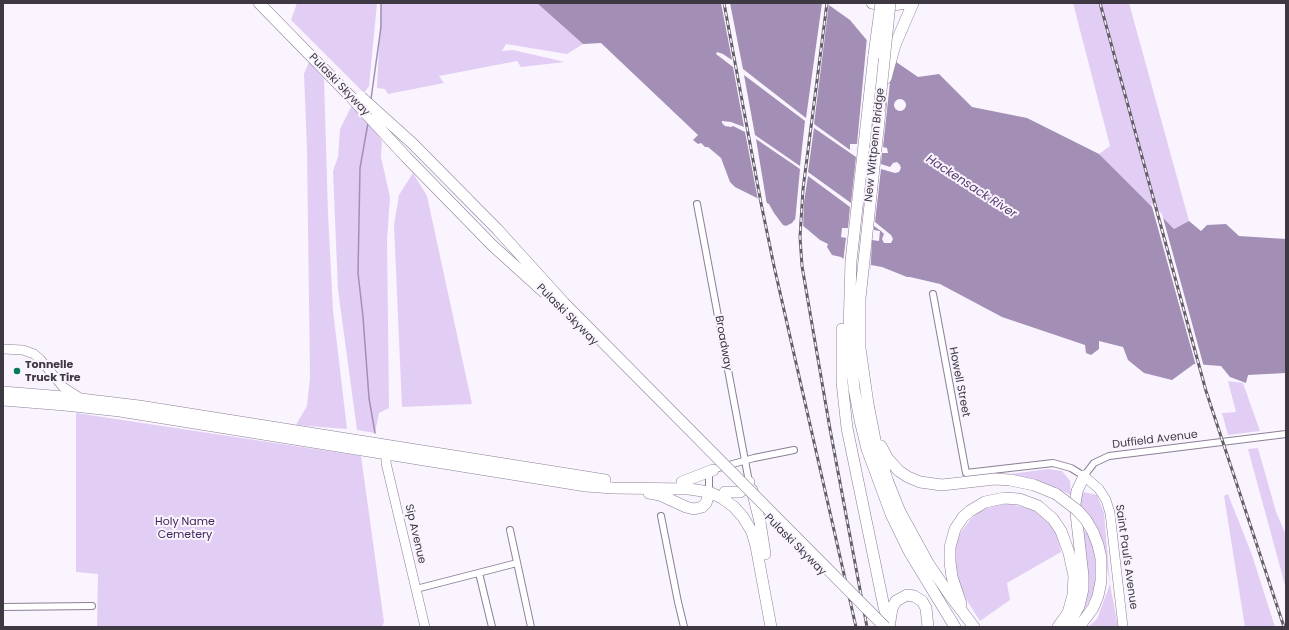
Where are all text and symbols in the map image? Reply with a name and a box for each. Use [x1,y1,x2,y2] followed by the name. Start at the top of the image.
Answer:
[306,51,372,119] street label: Pulaski Skyway
[862,87,888,203] street label: New Wittpenn Bridge
[923,152,1019,222] water label: Hackensack River
[533,281,601,349] street label: Pulaski Skyway
[712,315,734,371] street label: Broadway
[946,346,972,418] street label: Howell Street
[25,358,81,384] place label: Tonnelle Truck Tire
[12,366,22,376] marker: Tonnelle Truck Tire
[1112,428,1198,452] street label: Duffield Avenue
[402,503,428,565] street label: Sip Avenue
[1112,504,1140,610] street label: Saint Paul's Avenue
[761,511,829,579] street label: Pulaski Skyway
[155,515,215,541] park label: Holy Name Cemetery

